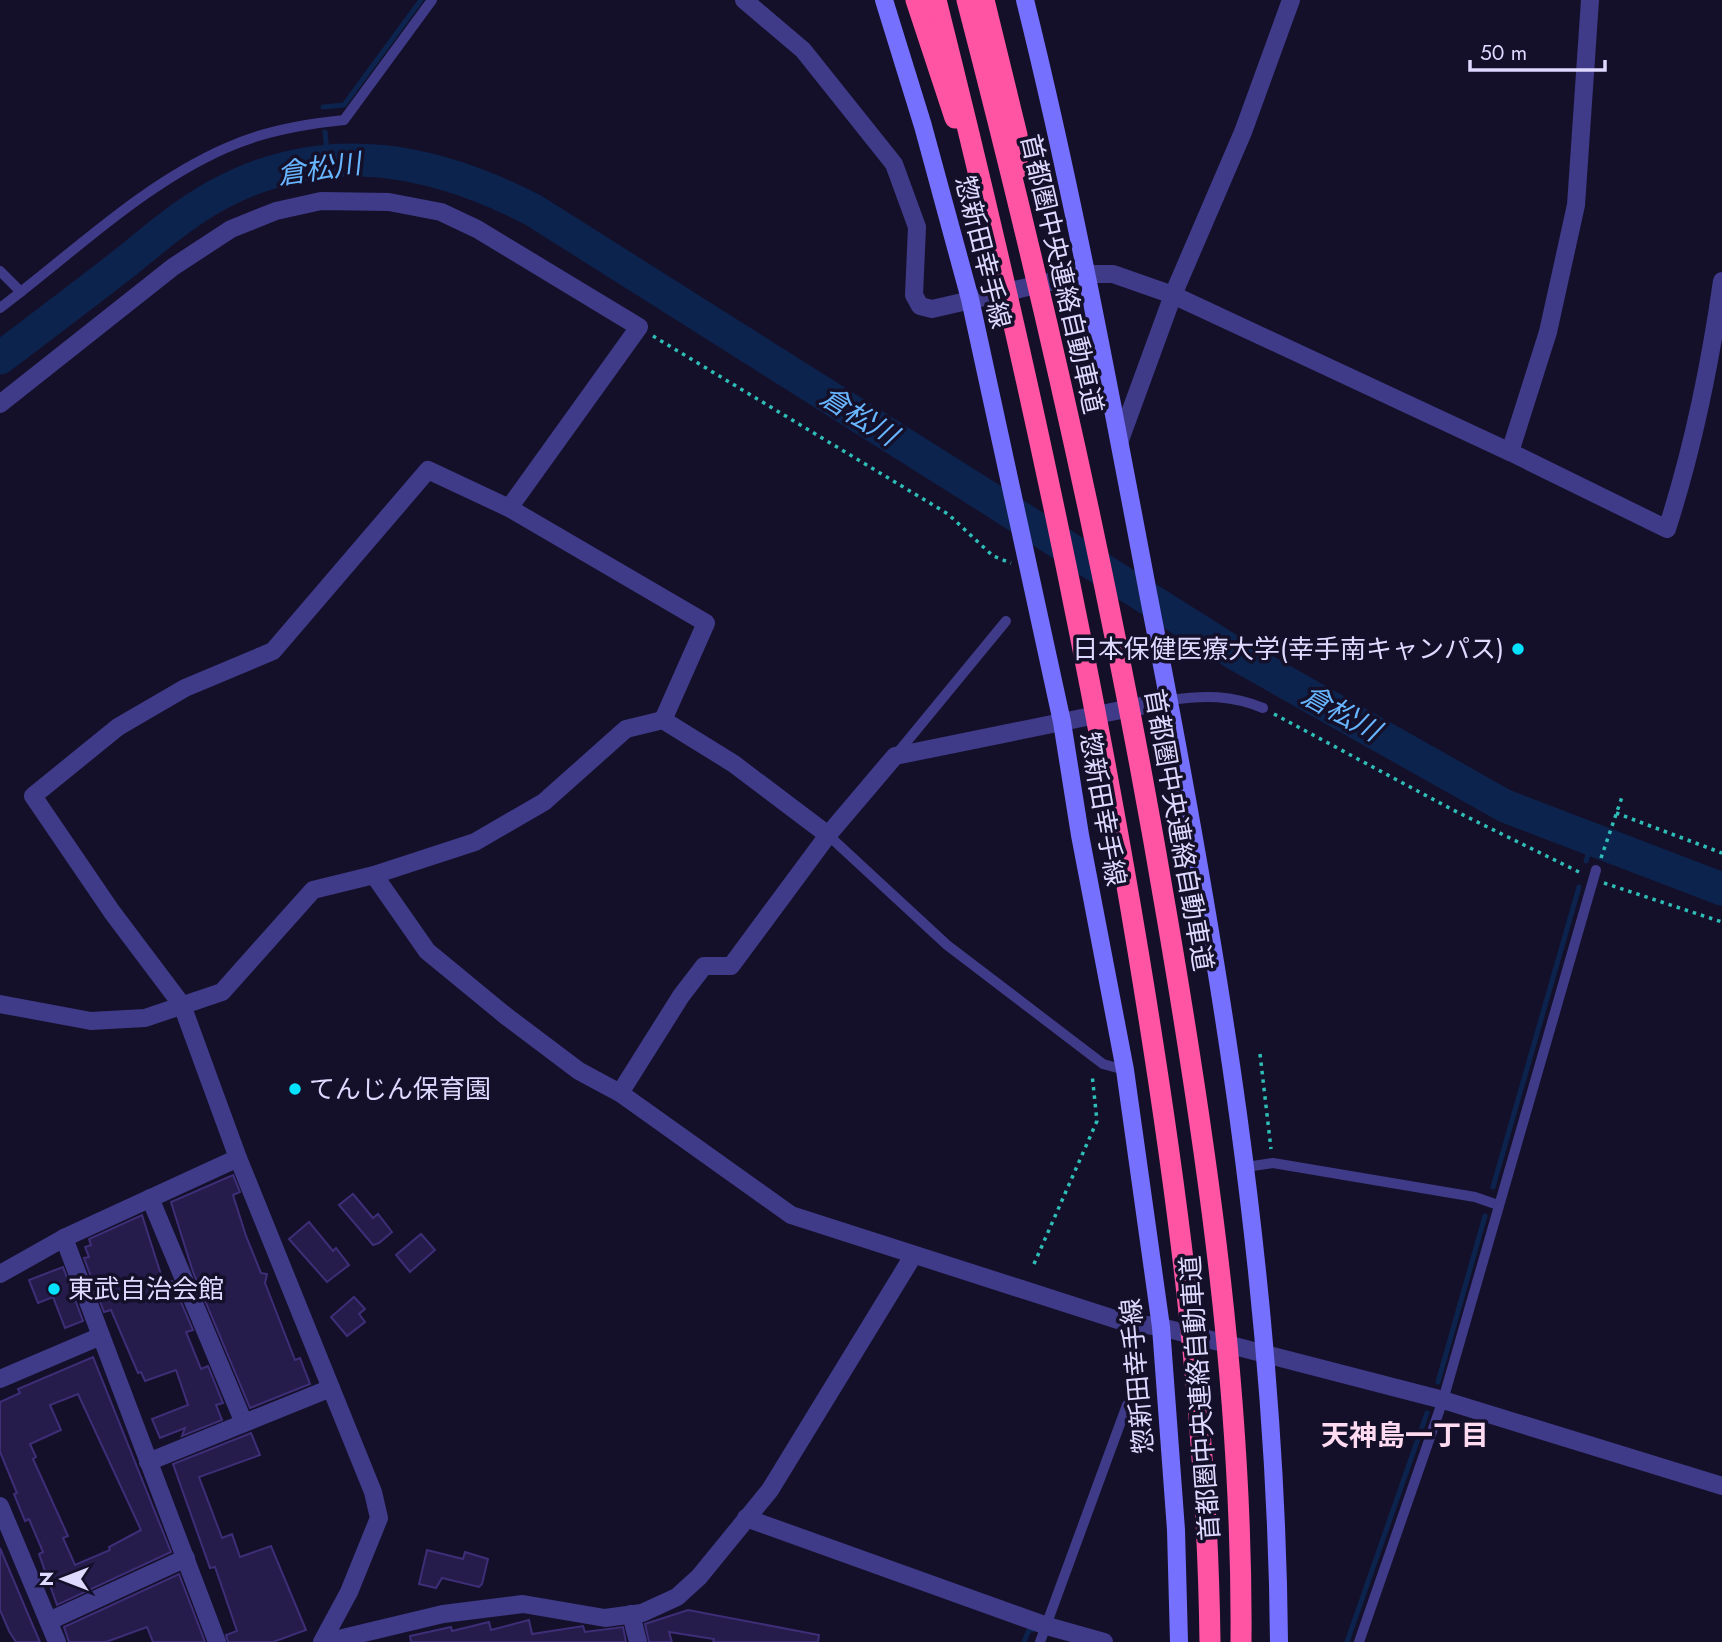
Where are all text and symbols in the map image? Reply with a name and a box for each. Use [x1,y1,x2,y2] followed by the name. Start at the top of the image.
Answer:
[1470,28,1605,72] scale bar
[1480,38,1527,68] text: 50 m
[1011,130,1113,418] street label: 首都圏中央連絡自動車道
[275,142,366,195] water label: 倉松川
[946,172,1020,332] street label: 惣新田幸手線
[813,376,908,457] water label: 倉松川
[1072,630,1504,668] place label: 日本保健医療大学(幸手南キャンパス)
[1510,641,1526,657] marker: 日本保健医療大学(幸手南キャンパス)
[1294,675,1390,753] water label: 倉松川
[1135,686,1223,974] street label: 首都圏中央連絡自動車道
[1071,729,1135,889] street label: 惣新田幸手線
[309,1070,491,1108] place label: てんじん保育園
[287,1081,303,1097] marker: てんじん保育園
[1171,1254,1229,1542] street label: 首都圏中央連絡自動車道
[68,1270,224,1308] place label: 東武自治会館
[46,1281,62,1297] marker: 東武自治会館
[1111,1297,1163,1455] street label: 惣新田幸手線
[1321,1415,1489,1456] district label: 天神島一丁目
[28,1544,98,1614] north arrow
[33,1571,60,1587] text: N

